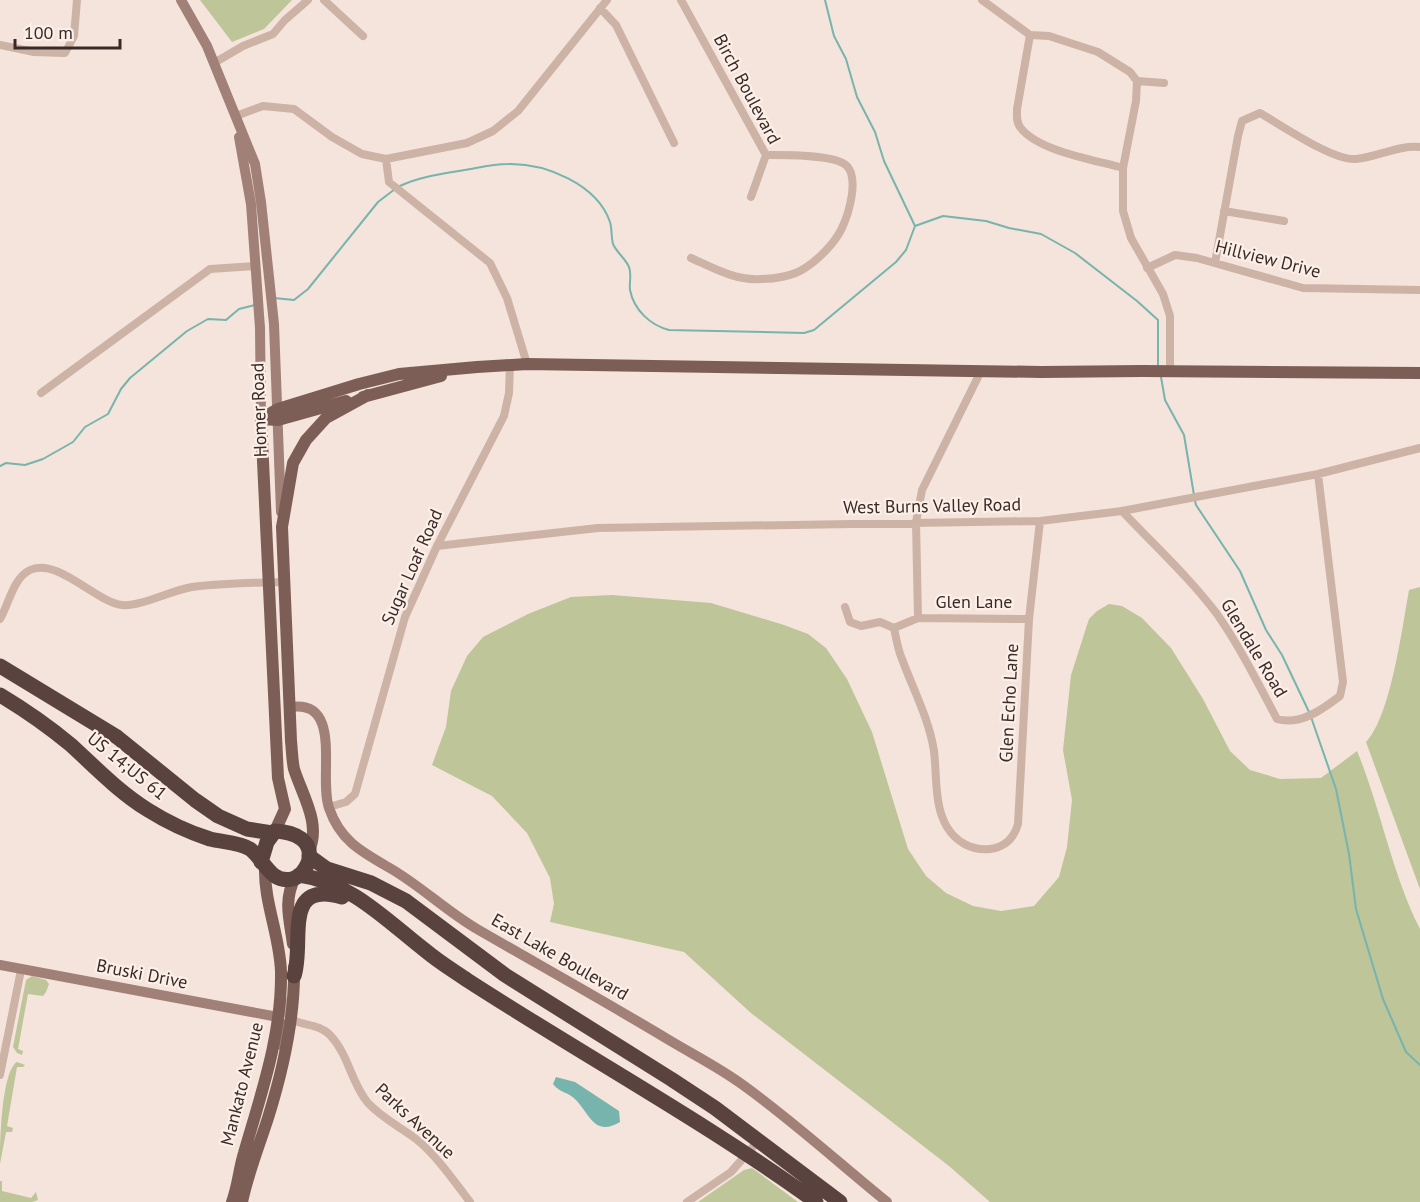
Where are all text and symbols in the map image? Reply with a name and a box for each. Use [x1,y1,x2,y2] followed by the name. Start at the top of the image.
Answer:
[15,12,120,50] scale bar
[24,21,73,44] text: 100 m
[709,30,786,148] street label: Birch Boulevard
[1213,234,1323,283] street label: Hillview Drive
[245,362,272,458] street label: Homer Road
[843,492,1021,519] street label: West Burns Valley Road
[376,505,447,628] street label: Sugar Loaf Road
[936,590,1012,613] street label: Glen Lane
[1216,594,1293,701] street label: Glendale Road
[994,643,1023,763] street label: Glen Echo Lane
[83,726,172,805] street label: US 14;US 61
[488,908,633,1005] street label: East Lake Boulevard
[94,953,190,994] street label: Bruski Drive
[215,1020,268,1148] street label: Mankato Avenue
[371,1078,460,1164] street label: Parks Avenue

